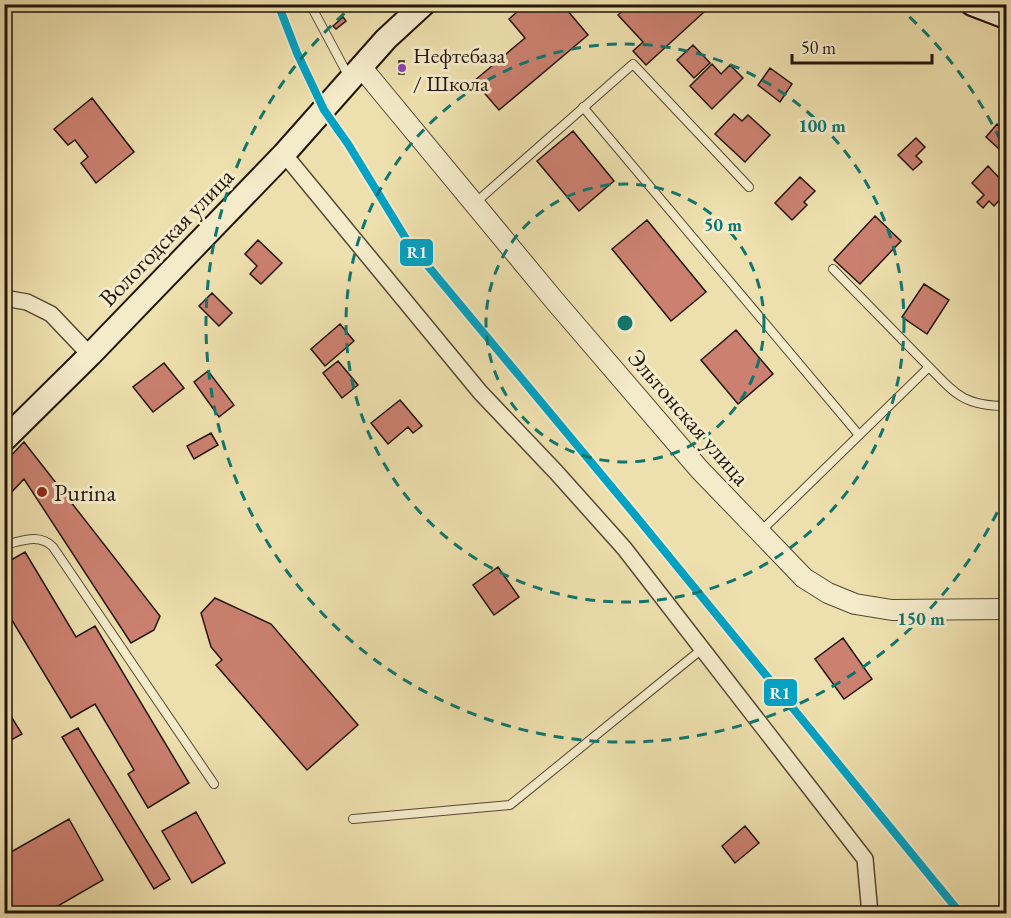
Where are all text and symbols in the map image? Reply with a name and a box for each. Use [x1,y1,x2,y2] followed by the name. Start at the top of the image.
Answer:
[792,27,932,65] scale bar
[801,36,836,59] text: 50 m
[413,41,506,98] place label: Нефтебаза / Школа
[396,62,408,74] marker: Нефтебаза / Школа
[798,114,846,137] text: 100 m
[92,161,240,313] street label: Вологодская улица
[704,213,742,236] text: 50 m
[399,238,434,267] line badge: R1
[407,242,427,263] text: R1
[615,313,635,333] centre of rings
[621,342,757,492] street label: Эльтонская улица
[54,477,116,508] place label: Purina
[35,485,49,499] marker: Purina
[897,607,945,630] text: 150 m
[763,678,798,707] line badge: R1
[770,683,790,704] text: R1

